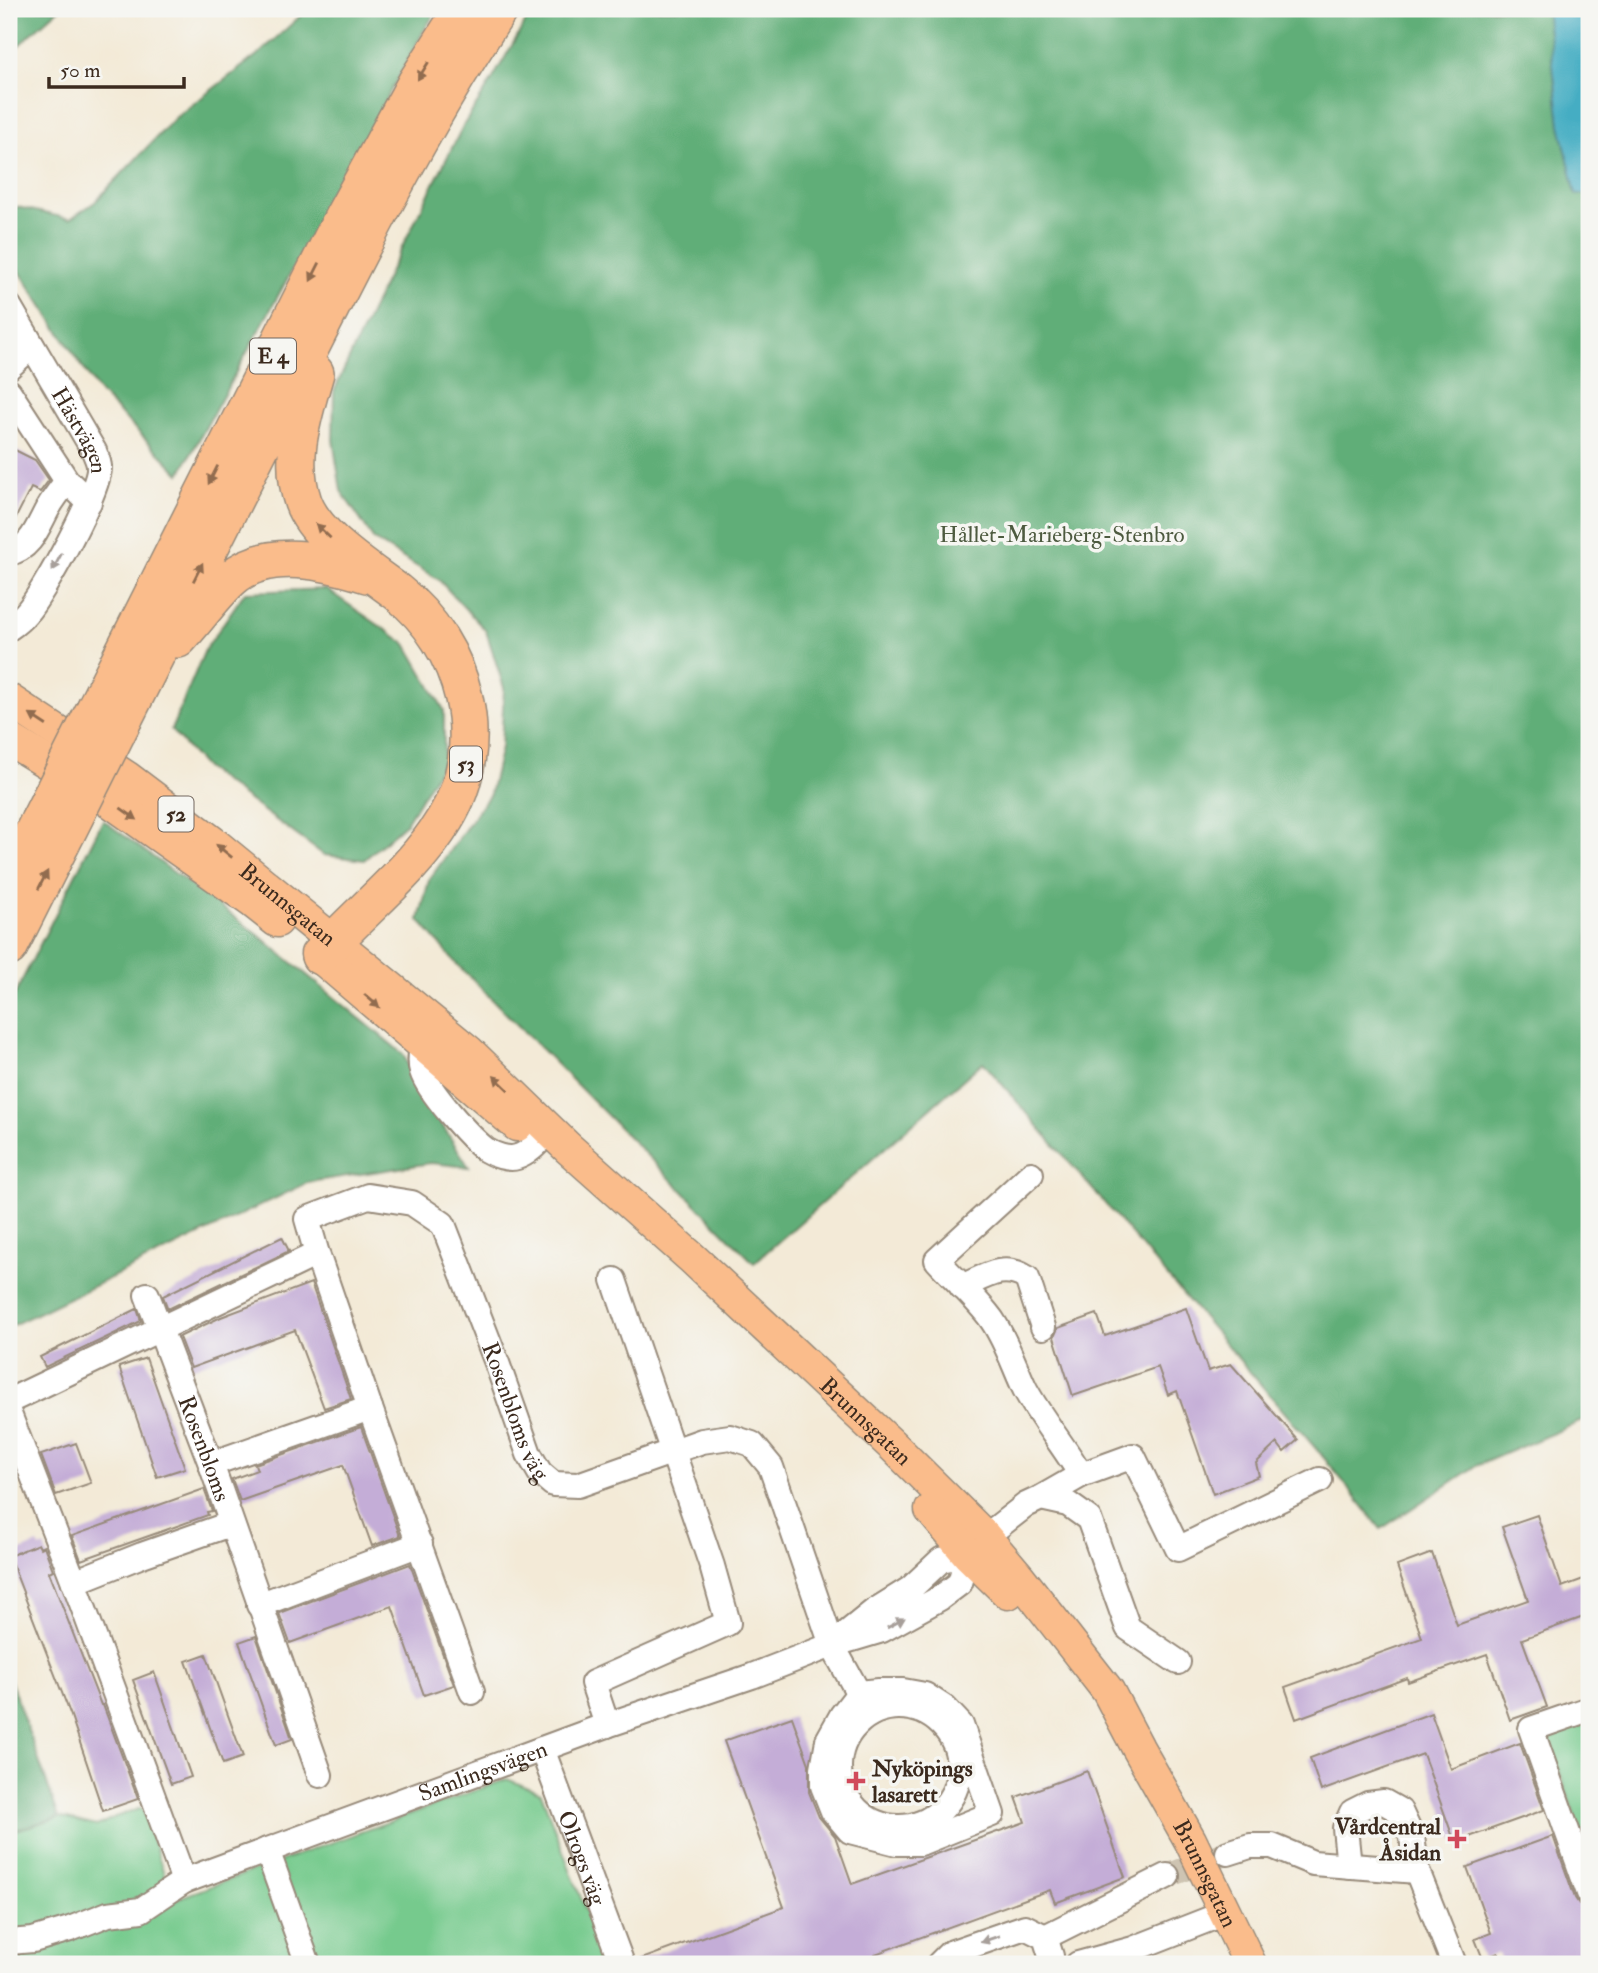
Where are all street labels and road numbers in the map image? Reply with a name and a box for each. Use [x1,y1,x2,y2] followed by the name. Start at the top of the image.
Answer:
[250,338,296,374] road number: E 4
[45,382,114,474] street label: Hästvägen
[450,746,482,782] road number: 53
[158,796,194,832] road number: 52
[234,856,342,952] street label: Brunnsgatan
[476,1338,555,1488] street label: Rosenbloms väg
[814,1371,919,1472] street label: Brunnsgatan
[172,1392,237,1505] street label: Rosenbloms
[414,1734,551,1808] street label: Samlingsvägen
[552,1806,613,1910] street label: Olrogs väg
[1167,1814,1245,1932] street label: Brunnsgatan

